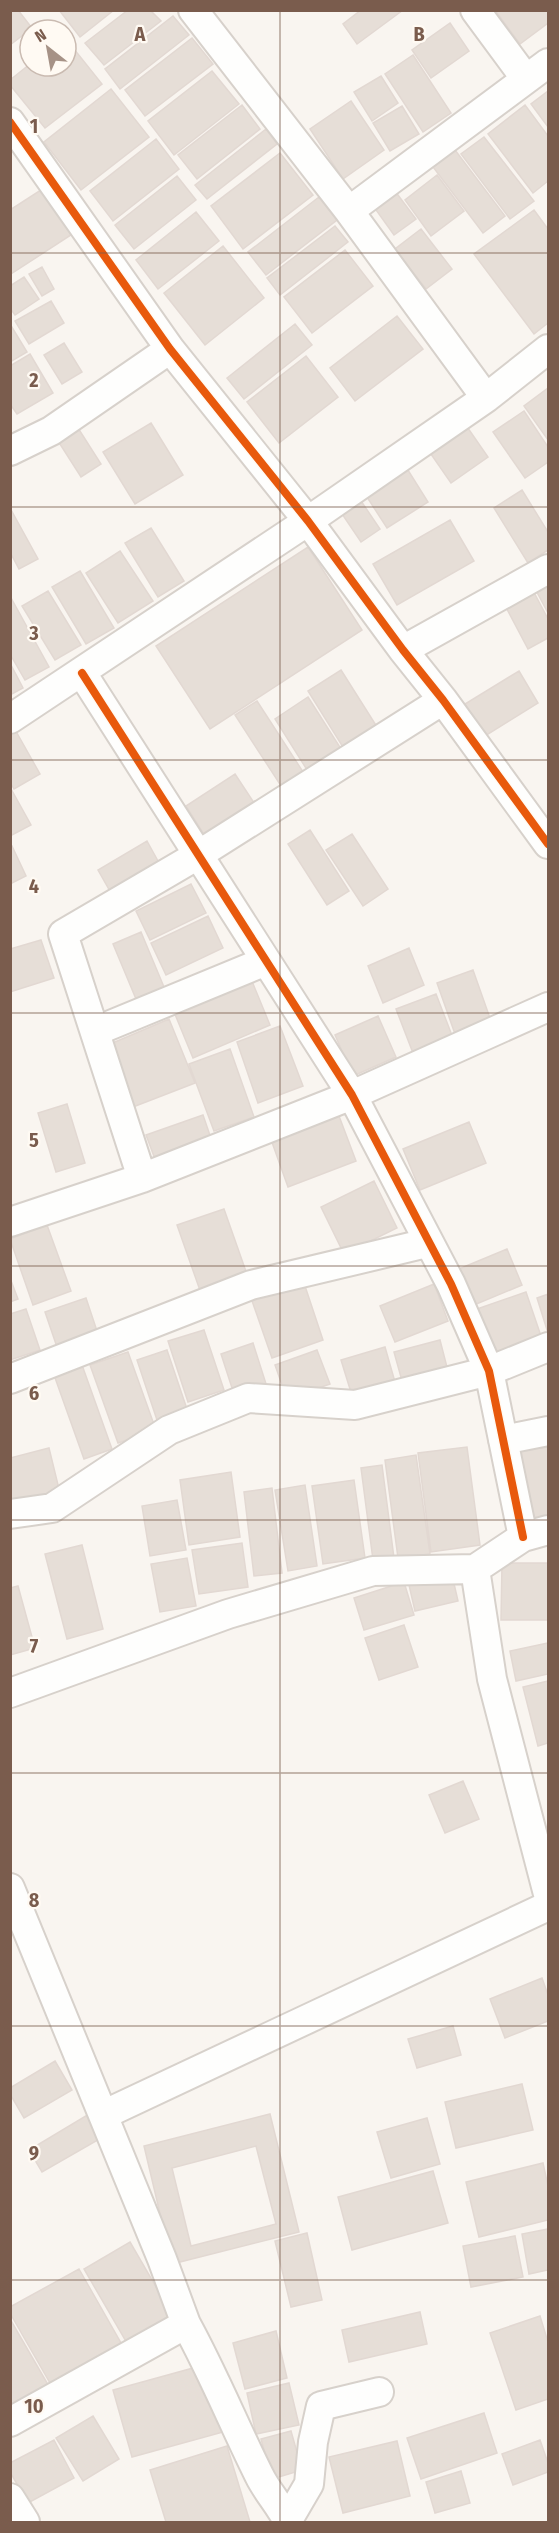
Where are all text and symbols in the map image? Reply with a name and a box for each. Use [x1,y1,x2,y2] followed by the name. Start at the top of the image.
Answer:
[18,18,78,78] north arrow
[134,22,147,46] text: A
[413,22,425,46] text: B
[32,25,50,46] text: N
[30,114,38,138] text: 1
[28,368,39,392] text: 2
[28,621,39,645] text: 3
[29,874,39,898] text: 4
[29,1128,39,1152] text: 5
[29,1381,39,1405] text: 6
[30,1634,39,1658] text: 7
[29,1888,40,1912] text: 8
[29,2141,39,2165] text: 9
[24,2394,44,2418] text: 10

